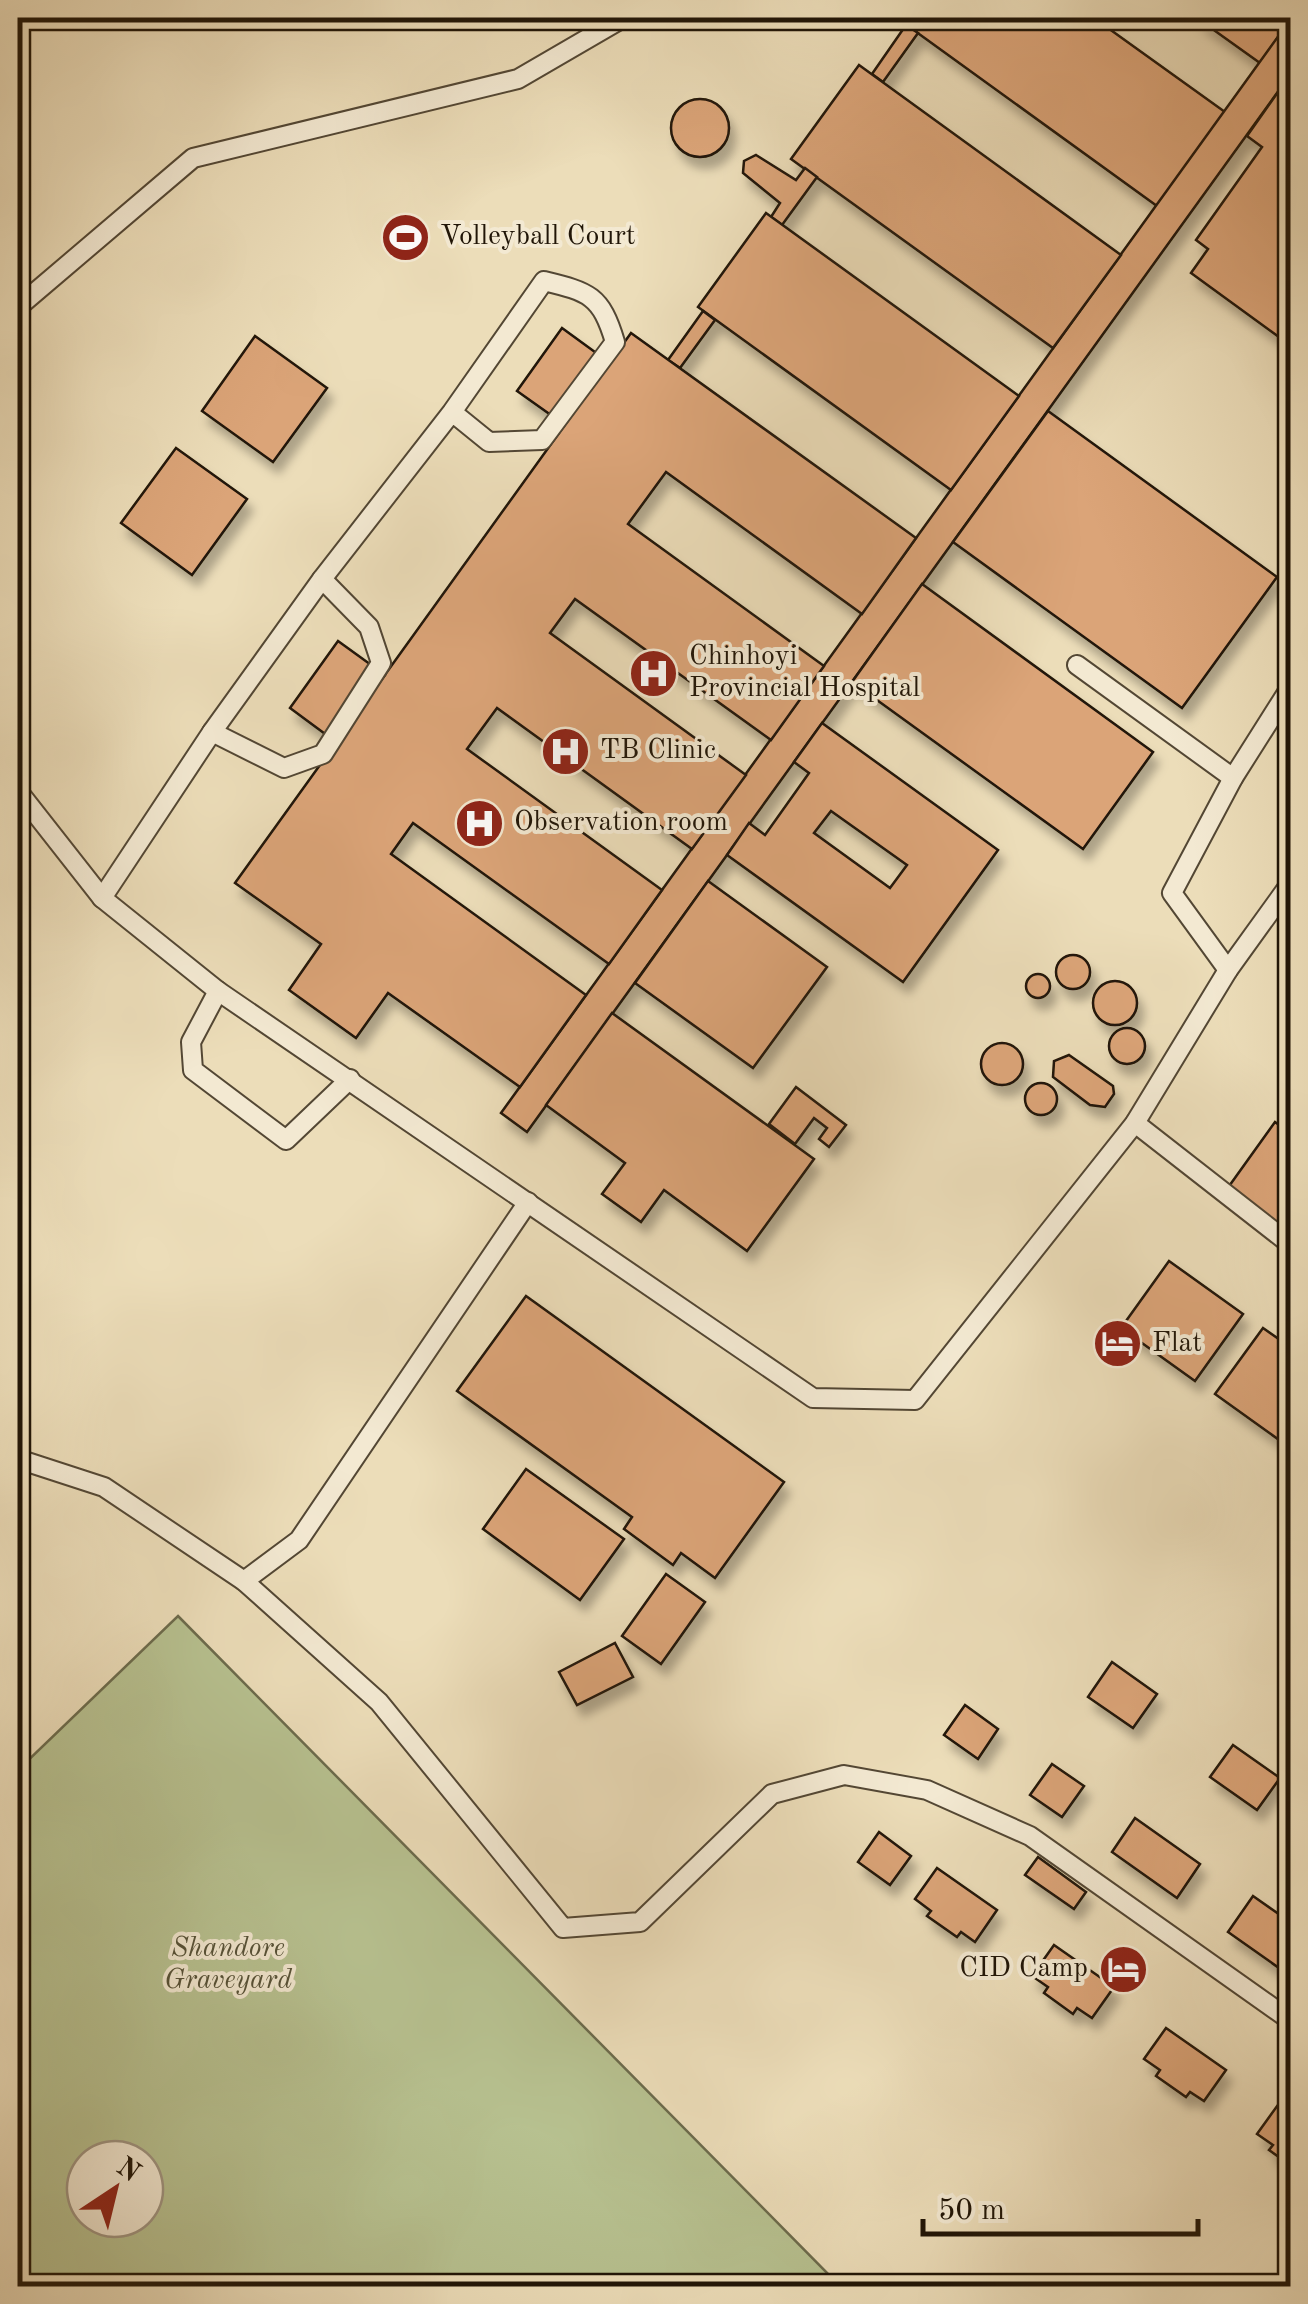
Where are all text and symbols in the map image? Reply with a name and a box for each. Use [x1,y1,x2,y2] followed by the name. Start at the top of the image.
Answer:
[379,211,431,263] sports icon: Volleyball Court
[440,223,636,251] place label: Volleyball Court
[689,643,920,703] place label: Chinhoyi Provincial Hospital
[628,647,680,699] hospital icon: Chinhoyi Provincial Hospital
[539,725,591,777] hospital icon: TB Clinic
[600,737,716,765] place label: TB Clinic
[453,797,505,849] hospital icon: Observation room
[514,809,728,837] place label: Observation room
[1091,1318,1143,1370] hotel icon: Flat
[1152,1330,1202,1358] place label: Flat
[164,1935,292,1995] park label: Shandore Graveyard
[1097,1943,1149,1995] hotel icon: CID Camp
[959,1955,1088,1983] place label: CID Camp
[65,2139,165,2239] north arrow
[111,2153,145,2189] text: N
[923,2174,1198,2236] scale bar
[938,2196,1005,2226] text: 50 m

